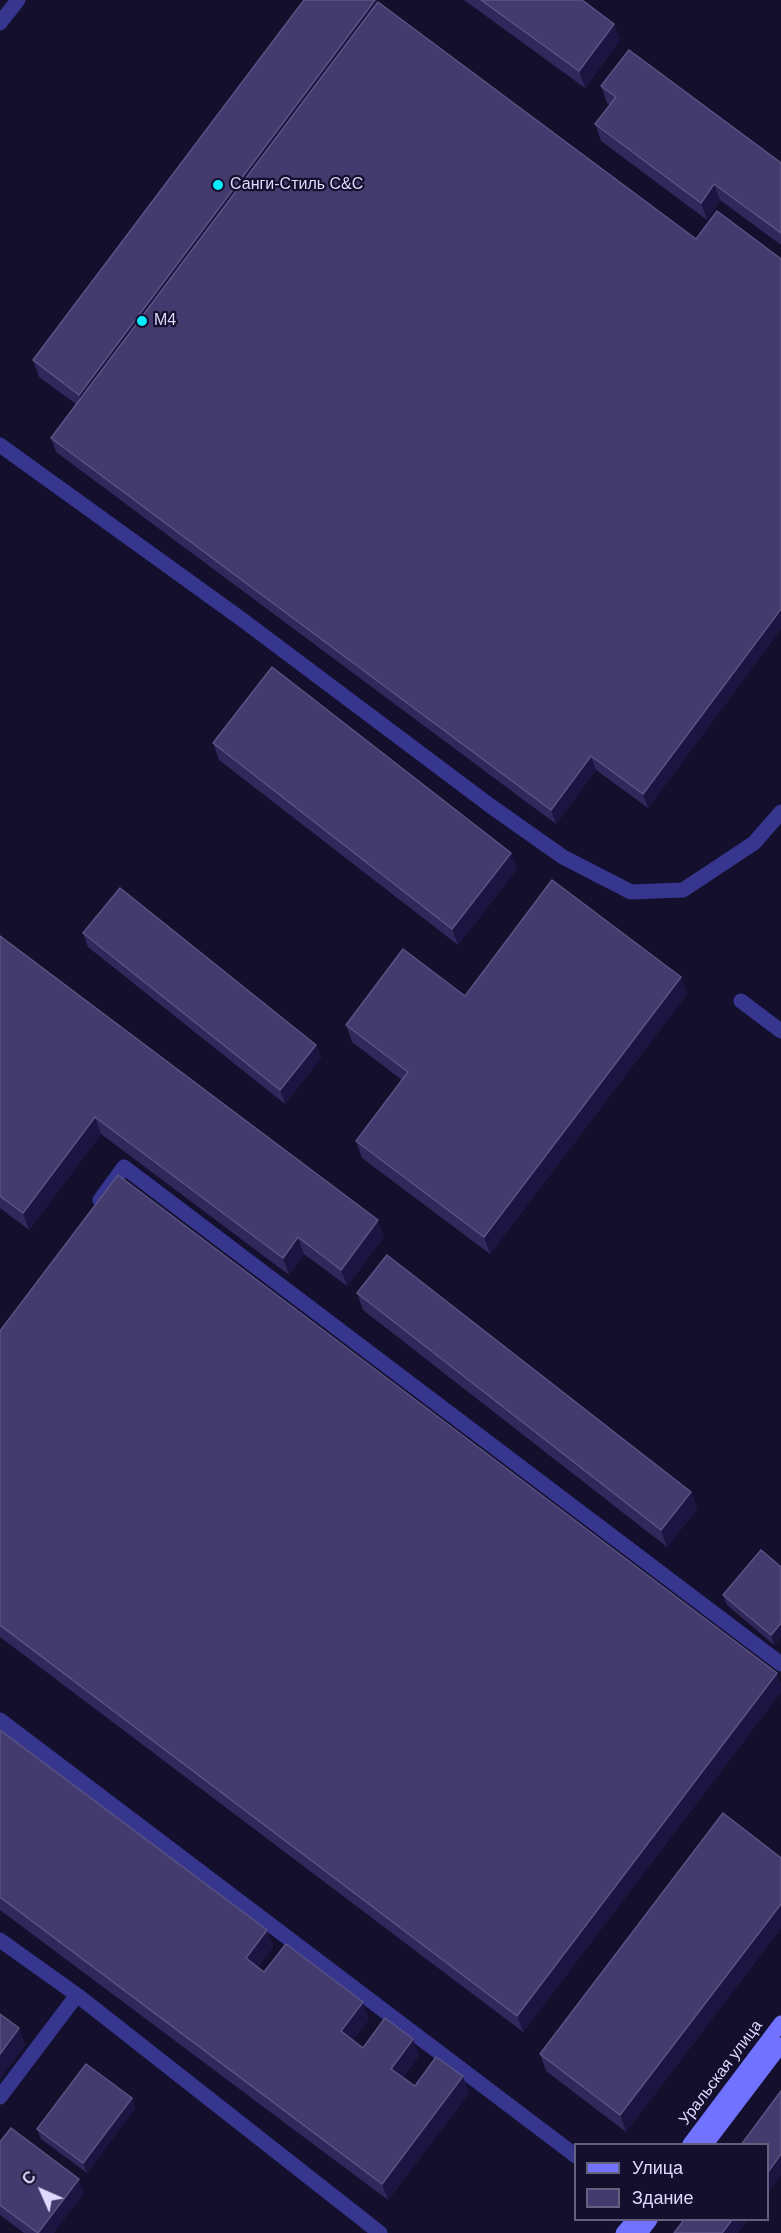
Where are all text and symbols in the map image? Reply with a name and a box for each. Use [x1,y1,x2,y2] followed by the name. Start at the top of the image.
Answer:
[230,175,363,195] place label: Санги-Стиль C&C
[211,178,225,192] marker: Санги-Стиль C&C
[154,311,176,331] place label: М4
[135,314,149,328] marker: М4
[675,2017,767,2129] street label: Уральская улица
[574,2143,769,2221] legend
[632,2158,683,2178] text: Улица
[12,2161,72,2221] north arrow
[19,2168,39,2188] text: С
[632,2188,693,2208] text: Здание

